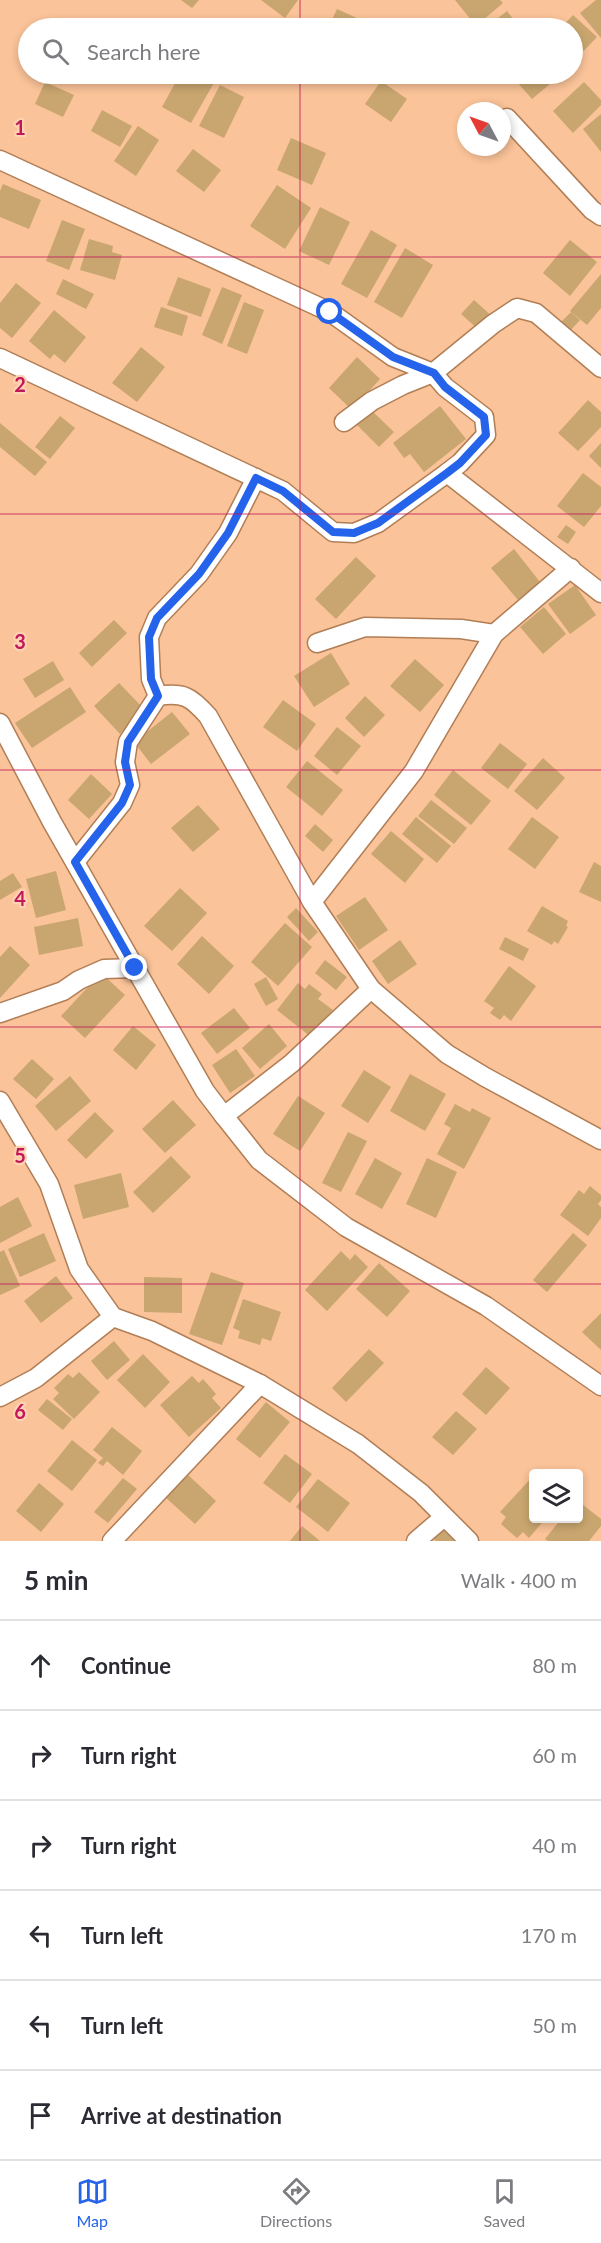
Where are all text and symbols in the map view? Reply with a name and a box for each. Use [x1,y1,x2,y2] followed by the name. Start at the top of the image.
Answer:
[18,18,583,84] search box
[39,35,72,68] icon: search
[87,38,200,65] text: Search here
[457,102,511,156] north arrow
[14,115,26,139] text: 1
[316,298,342,324] route start
[14,372,26,396] text: 2
[14,629,26,653] text: 3
[14,886,26,910] text: 4
[121,954,147,980] route end
[14,1143,26,1167] text: 5
[14,1399,26,1423] text: 6
[529,1469,583,1523] map controls
[529,1469,583,1523] button: layers
[24,1564,88,1596] text: 5 min
[461,1568,577,1592] text: Walk · 400 m
[24,1649,57,1682] icon: ahead
[81,1652,171,1679] text: Continue
[532,1653,577,1677] text: 80 m
[24,1739,57,1772] icon: right
[81,1742,176,1769] text: Turn right
[532,1743,577,1767] text: 60 m
[24,1829,57,1862] icon: right
[81,1832,176,1859] text: Turn right
[532,1833,577,1857] text: 40 m
[24,1919,57,1952] icon: left
[81,1922,163,1949] text: Turn left
[521,1923,577,1947] text: 170 m
[24,2009,57,2042] icon: left
[81,2012,163,2039] text: Turn left
[532,2013,577,2037] text: 50 m
[24,2099,57,2132] icon: arrive
[81,2102,282,2129] text: Arrive at destination
[76,2175,109,2230] tab: Map
[260,2175,332,2230] tab: Directions
[484,2175,525,2230] tab: Saved

